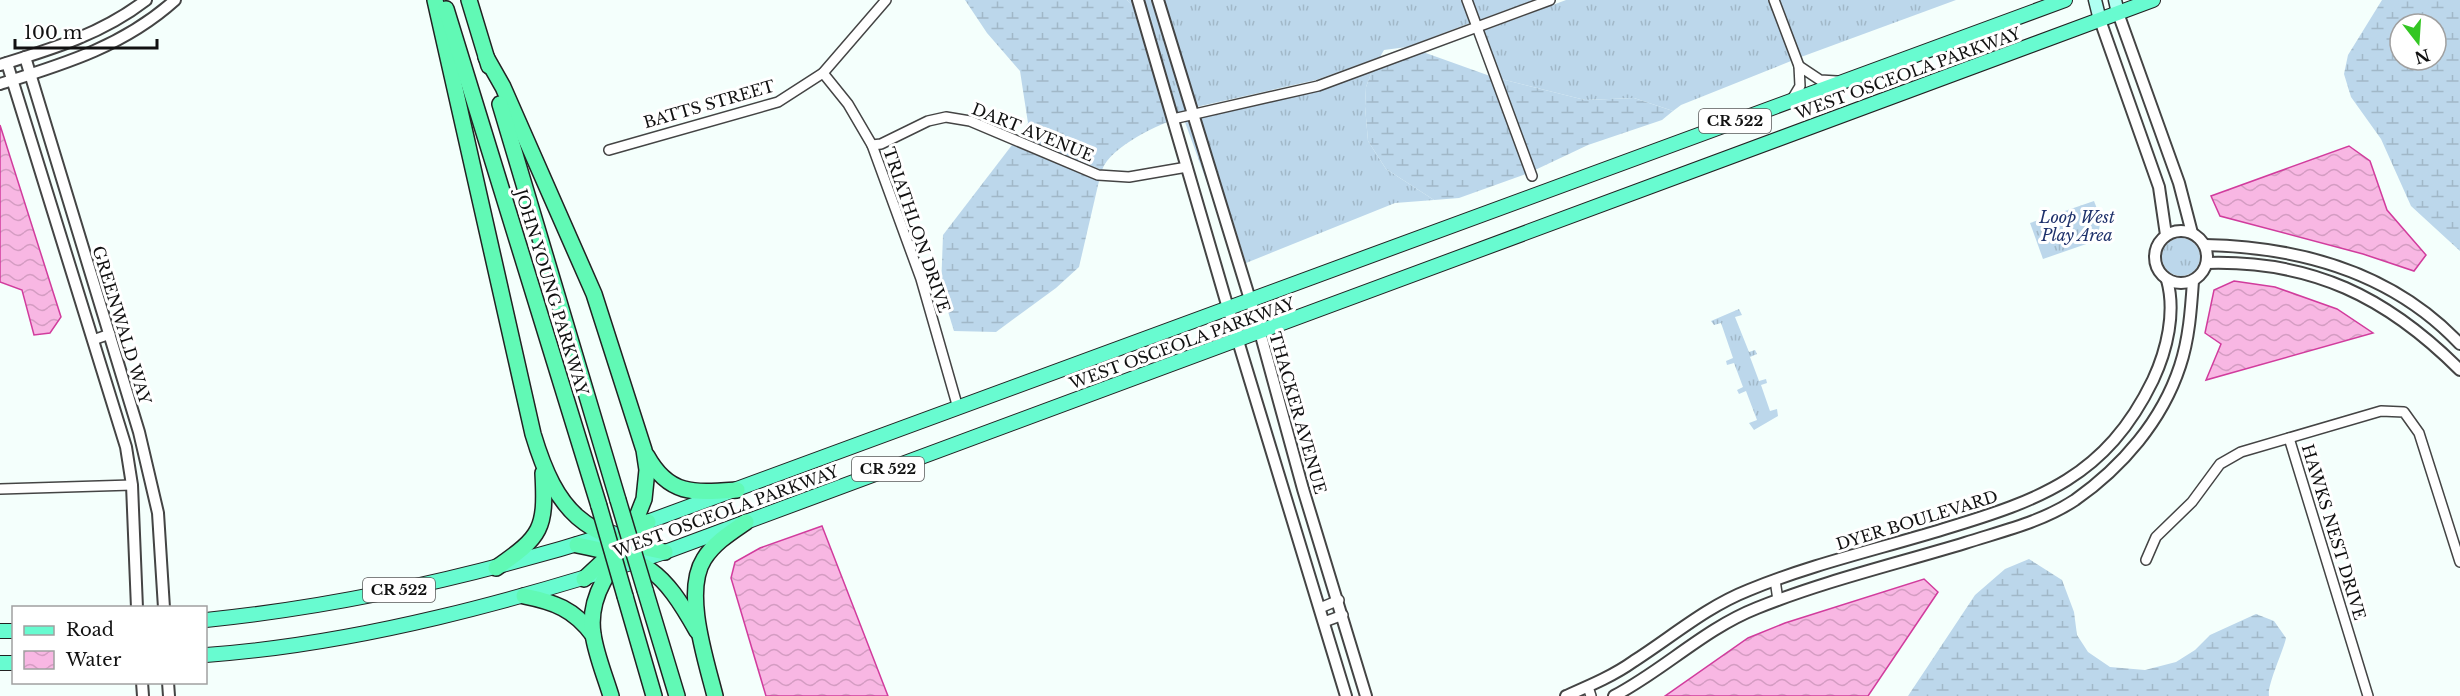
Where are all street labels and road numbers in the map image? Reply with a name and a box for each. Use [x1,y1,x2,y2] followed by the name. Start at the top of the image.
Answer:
[1792,23,2024,124] street label: WEST OSCEOLA PARKWAY
[641,76,777,132] street label: BATTS STREET
[969,98,1097,166] street label: DART AVENUE
[1699,109,1771,133] road number: CR 522
[879,145,955,315] street label: TRIATHLON DRIVE
[510,185,593,398] street label: JOHN YOUNG PARKWAY
[88,243,156,407] street label: GREENWALD WAY
[1066,293,1298,394] street label: WEST OSCEOLA PARKWAY
[1265,330,1331,496] street label: THACKER AVENUE
[2298,442,2370,622] street label: HAWKS NEST DRIVE
[852,457,924,481] road number: CR 522
[610,461,842,562] street label: WEST OSCEOLA PARKWAY
[1834,486,2000,554] street label: DYER BOULEVARD
[363,578,435,602] road number: CR 522

